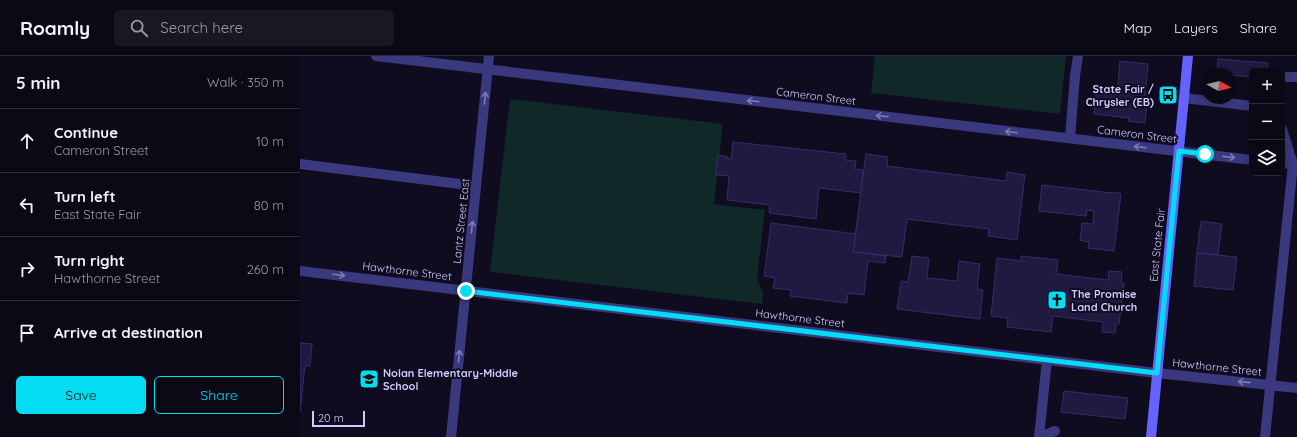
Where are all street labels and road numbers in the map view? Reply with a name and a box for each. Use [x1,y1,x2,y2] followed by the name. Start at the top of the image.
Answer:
[775,84,857,108] street label: Cameron Street
[1096,122,1178,146] street label: Cameron Street
[450,177,472,264] street label: Lantz Street East
[1146,207,1168,282] street label: East State Fair
[362,259,453,283] street label: Hawthorne Street
[755,306,846,330] street label: Hawthorne Street
[1172,355,1263,379] street label: Hawthorne Street

